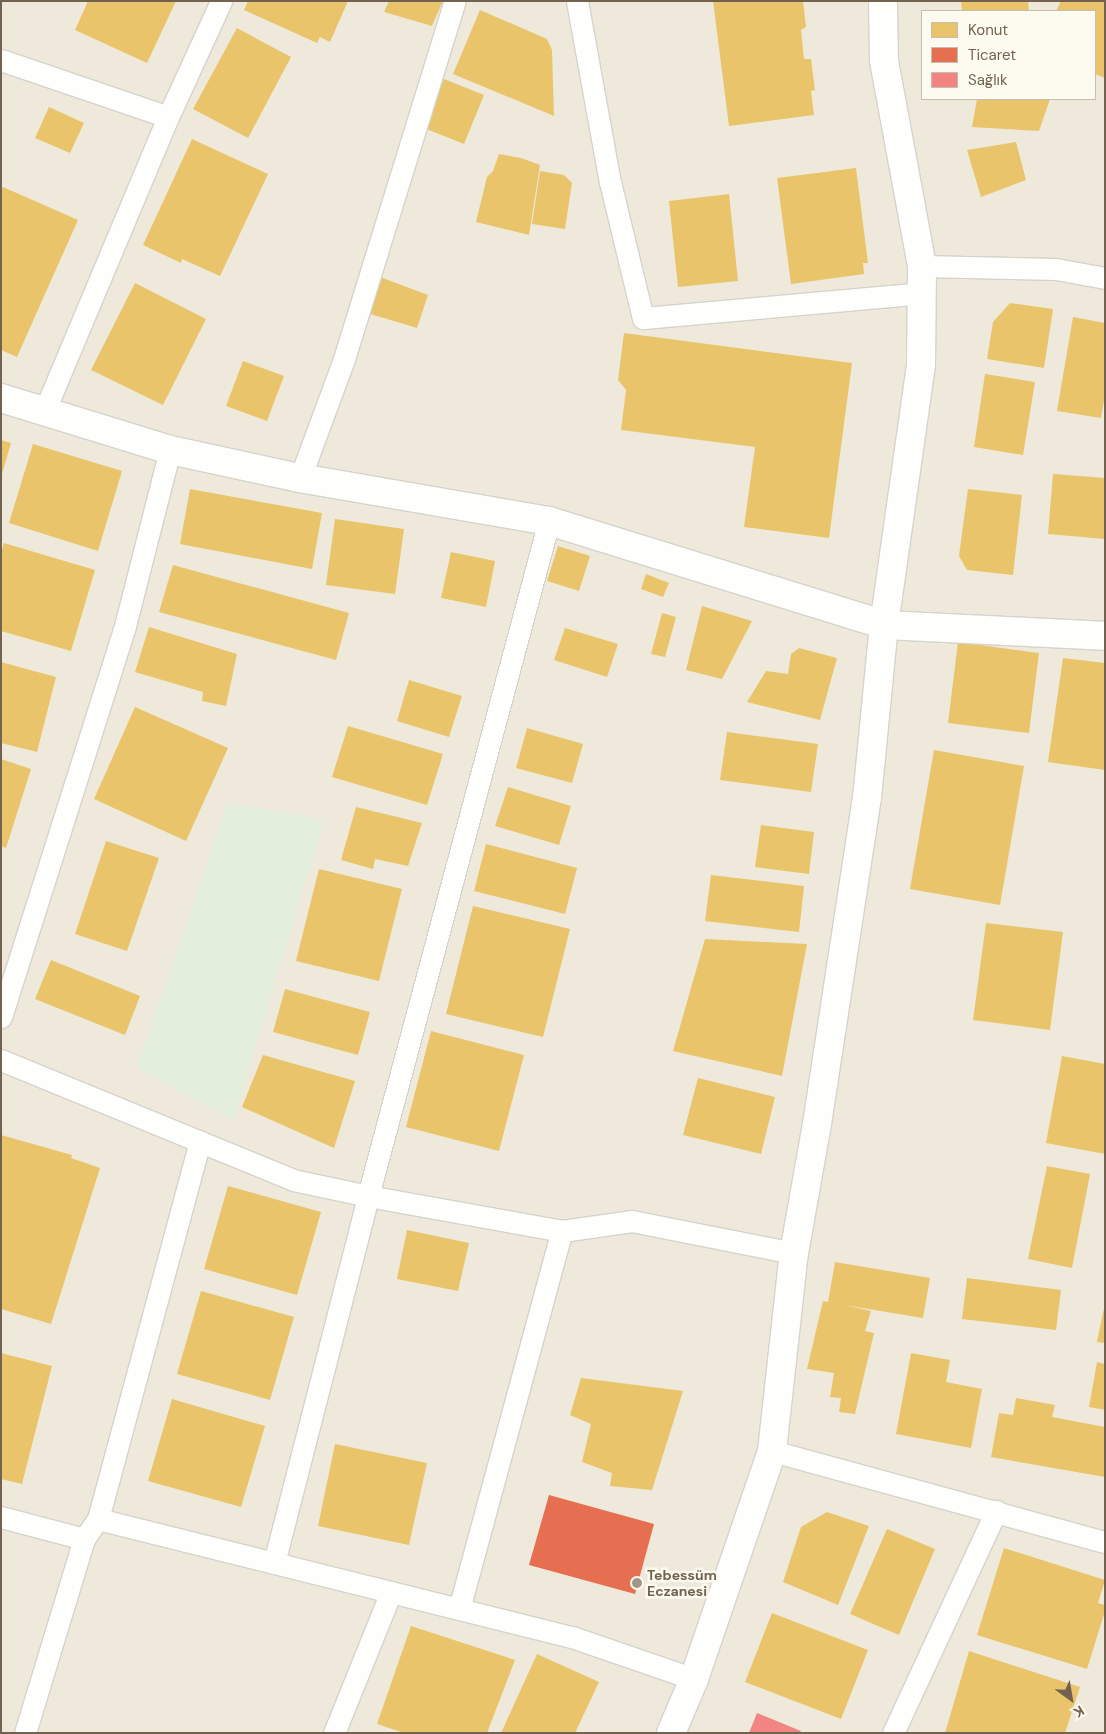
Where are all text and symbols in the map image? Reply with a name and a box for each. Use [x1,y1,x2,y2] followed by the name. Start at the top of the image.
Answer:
[921,10,1096,100] legend
[968,20,1008,40] text: Konut
[968,45,1016,65] text: Ticaret
[968,70,1007,90] text: Sağlık
[647,1567,717,1600] place label: Tebessüm Eczanesi
[631,1577,643,1589] marker: Tebessüm Eczanesi
[1046,1674,1096,1724] north arrow
[1070,1702,1088,1722] text: K

